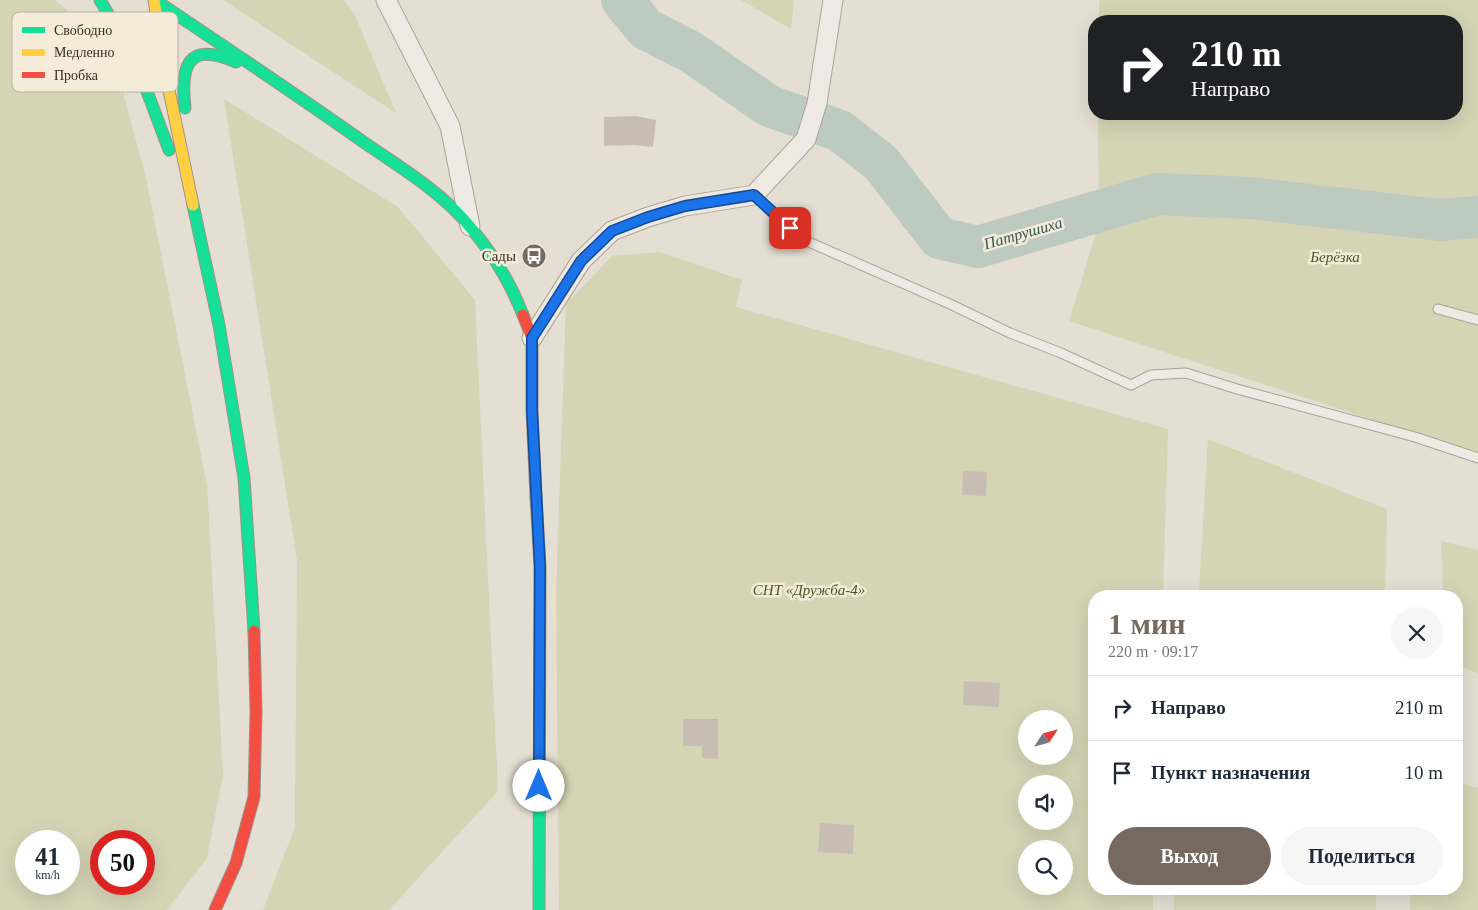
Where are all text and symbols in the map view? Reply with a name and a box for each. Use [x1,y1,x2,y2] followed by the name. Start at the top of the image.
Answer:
[12,12,178,92] legend
[54,23,112,38] text: Свободно
[1108,35,1173,100] icon: right
[1191,35,1281,74] text: 210 m
[54,45,115,60] text: Медленно
[54,68,99,83] text: Пробка
[1191,76,1270,101] text: Направо
[769,207,811,249] pin
[776,214,804,242] icon: arrive
[981,214,1065,254] water label: Патрушиха
[521,243,547,269] bus stop icon: Сады
[482,248,516,264] place label: Сады
[1309,249,1360,265] park label: Берёзка
[753,582,865,598] park label: СНТ «Дружба-4»
[1108,607,1186,640] text: 1 мин
[1391,607,1443,659] button: close
[1108,643,1198,660] text: 220 m · 09:17
[1108,694,1136,722] icon: right
[1151,697,1226,718] text: Направо
[1395,697,1443,718] text: 210 m
[1018,710,1072,765] north arrow
[1018,710,1073,895] map controls
[512,759,564,811] position arrow
[1108,759,1136,787] icon: arrive
[1151,762,1310,783] text: Пункт назначения
[1404,762,1443,783] text: 10 m
[1018,775,1073,830] button: sound
[1108,827,1271,885] button: Выход
[1281,827,1443,885] button: Поделиться
[90,830,155,895] speed limit sign: 50
[1018,840,1073,895] button: search
[35,843,60,870] text: 41
[35,868,60,882] text: km/h

